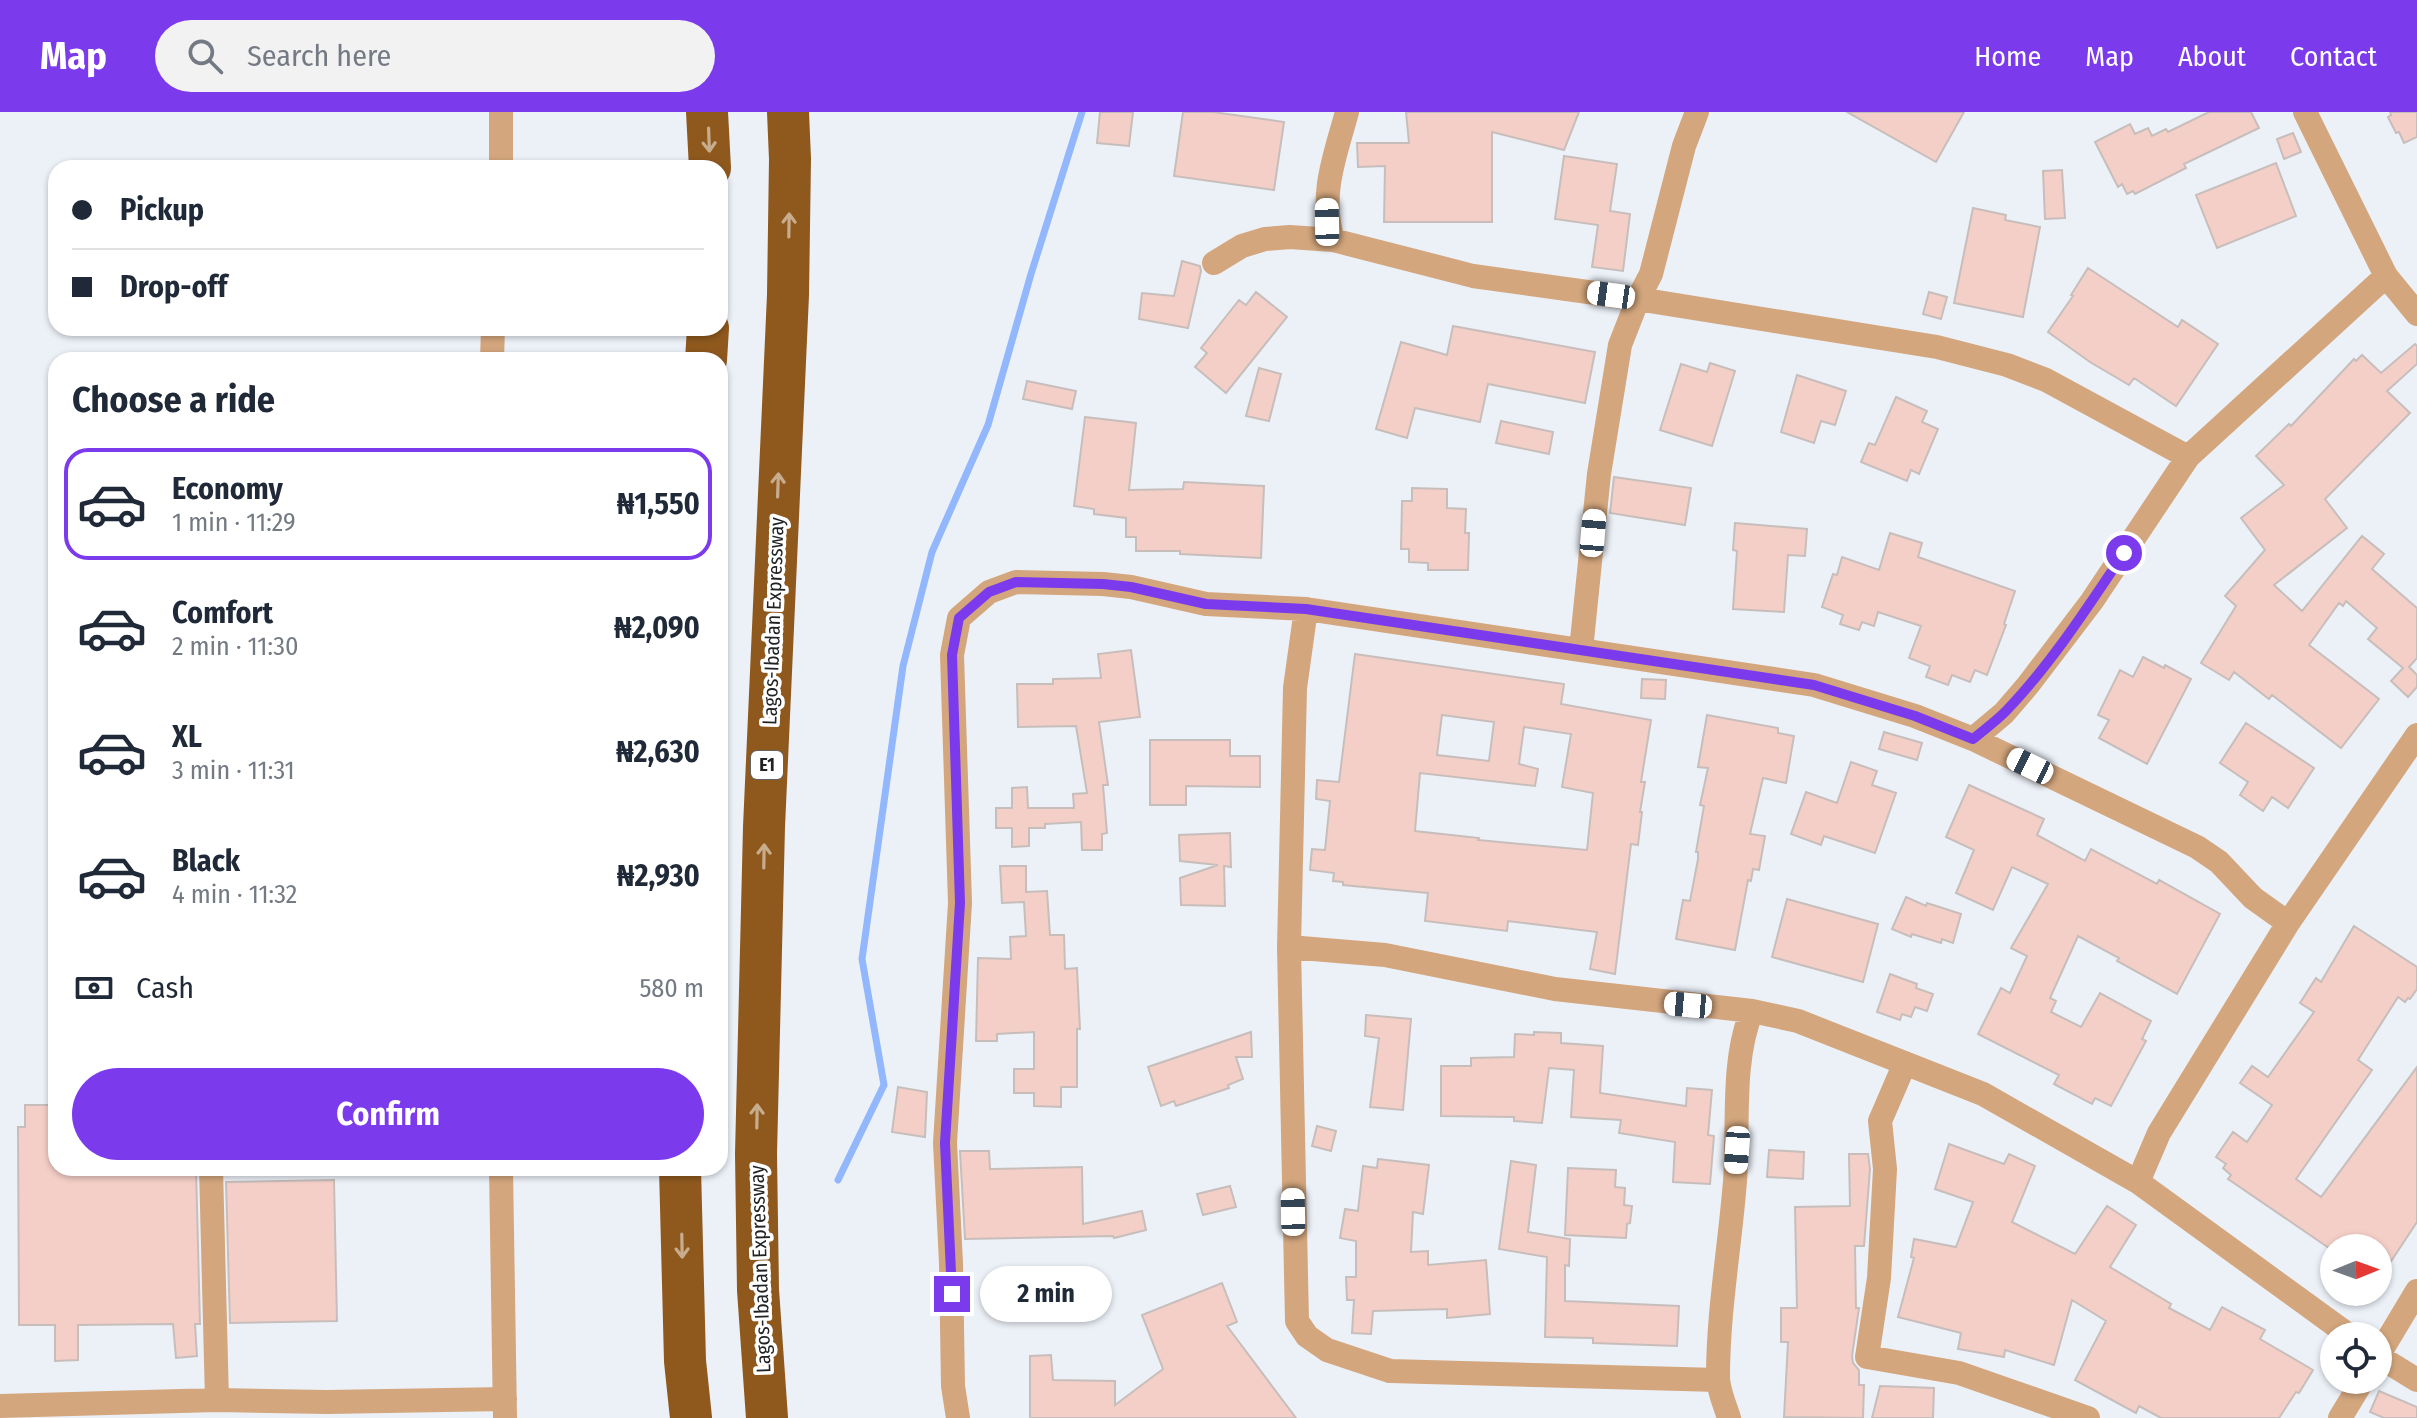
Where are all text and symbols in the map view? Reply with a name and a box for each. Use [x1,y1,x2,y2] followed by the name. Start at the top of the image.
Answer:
[155,20,715,92] search box
[40,33,107,79] text: Map
[183,34,227,78] icon: search
[247,38,391,74] text: Search here
[1974,40,2041,73] text: Home
[2085,40,2134,73] text: Map
[2178,40,2246,73] text: About
[2290,40,2377,73] text: Contact
[701,126,716,153] one-way arrow
[120,192,204,228] text: Pickup
[1315,198,1339,246] car
[781,212,797,239] one-way arrow
[120,269,227,305] text: Drop-off
[1586,280,1636,310] car
[72,378,275,422] text: Choose a ride
[76,468,148,540] icon: car
[172,471,283,507] text: Economy
[771,472,786,499] one-way arrow
[617,486,700,522] text: ₦1,550
[172,507,296,538] text: 1 min · 11:29
[1579,508,1607,558] car
[757,517,789,725] street label: Lagos-Ibadan Expressway
[2106,535,2142,571] route start
[76,592,148,664] icon: car
[172,595,273,631] text: Comfort
[614,610,700,646] text: ₦2,090
[172,631,299,662] text: 2 min · 11:30
[76,716,148,788] icon: car
[172,719,202,755] text: XL
[616,734,700,770] text: ₦2,630
[2003,745,2057,787] car
[751,751,783,779] road number: E1
[172,755,295,786] text: 3 min · 11:31
[76,840,148,912] icon: car
[172,843,240,879] text: Black
[756,843,771,870] one-way arrow
[617,858,700,894] text: ₦2,930
[172,879,297,910] text: 4 min · 11:32
[72,966,116,1010] icon: cash
[136,970,194,1006] text: Cash
[639,973,704,1004] text: 580 m
[1663,991,1713,1019] car
[72,1068,704,1160] button: Confirm
[750,1103,765,1130] one-way arrow
[1723,1125,1751,1175] car
[744,1165,776,1373] street label: Lagos-Ibadan Expressway
[1281,1188,1305,1236] car
[675,1232,690,1259] one-way arrow
[2320,1234,2392,1306] north arrow
[2320,1234,2392,1394] map controls
[980,1266,1112,1322] callout: 2 min
[934,1276,970,1312] route end
[1017,1278,1075,1309] text: 2 min
[2320,1322,2392,1394] button: locate

